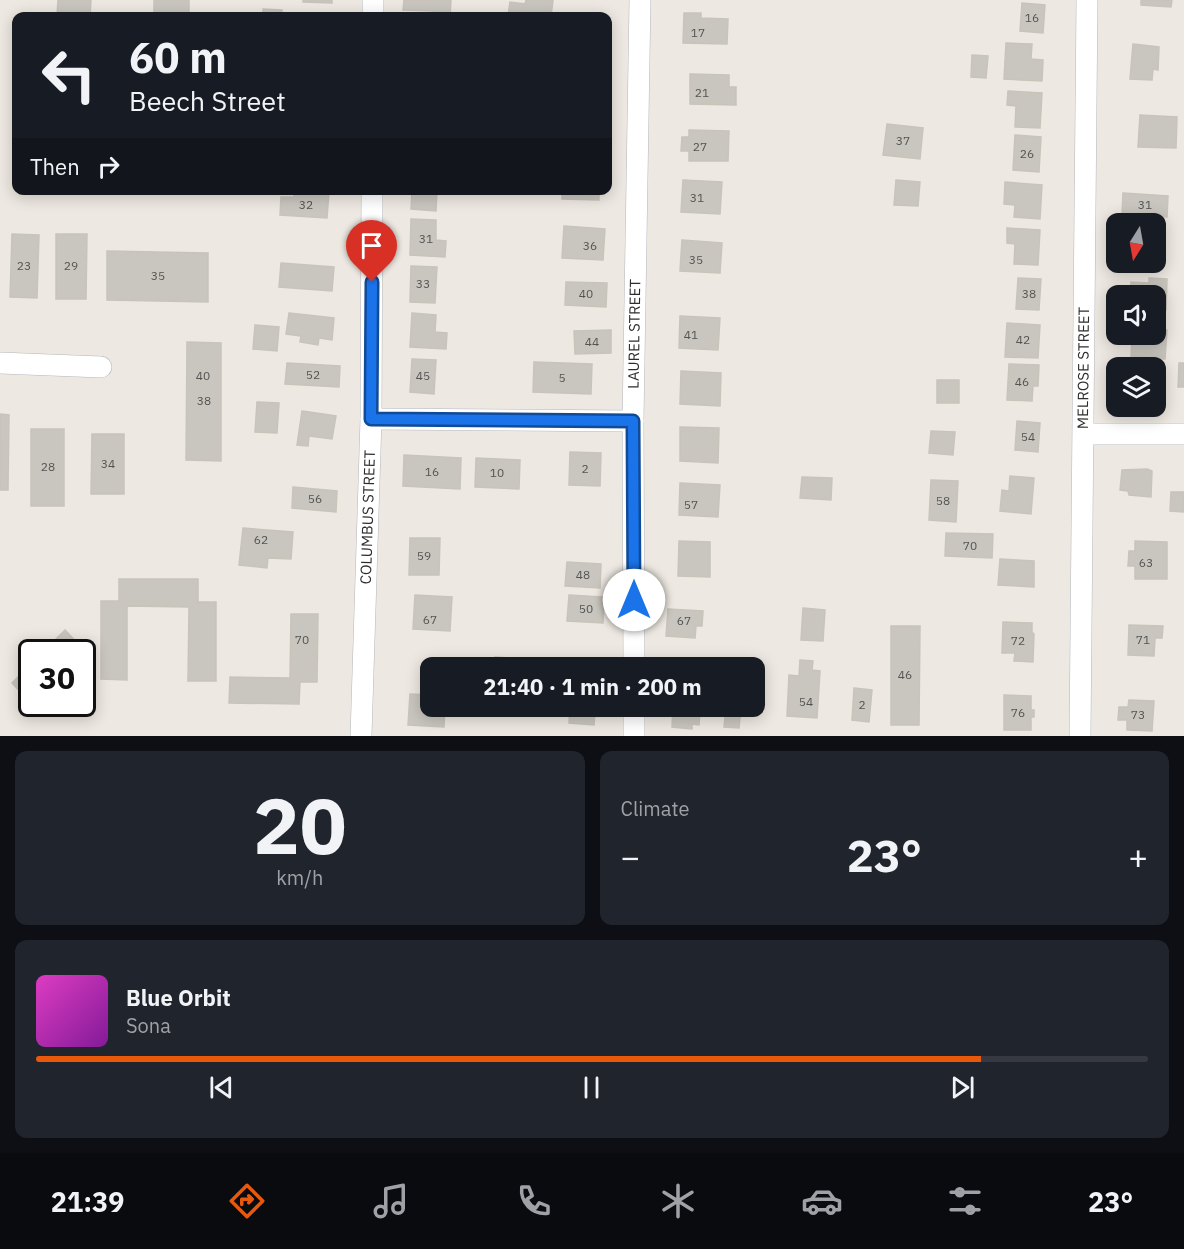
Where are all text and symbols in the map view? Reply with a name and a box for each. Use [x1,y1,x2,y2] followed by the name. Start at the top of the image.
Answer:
[1025,10,1039,25] house number: 16
[691,25,705,40] house number: 17
[129,30,227,85] text: 60 m
[30,36,108,114] icon: left
[129,83,286,118] text: Beech Street
[695,85,709,100] house number: 21
[896,133,910,148] house number: 37
[693,139,707,154] house number: 27
[1020,146,1034,161] house number: 26
[92,150,125,183] icon: right
[30,152,80,181] text: Then
[690,190,704,205] house number: 31
[299,197,313,212] house number: 32
[1138,197,1152,212] house number: 31
[1106,213,1166,273] north arrow
[1106,213,1166,417] map controls
[346,220,397,282] pin
[355,229,388,262] icon: arrive
[419,231,433,246] house number: 31
[583,238,597,253] house number: 36
[689,252,703,267] house number: 35
[17,258,31,273] house number: 23
[64,258,78,273] house number: 29
[151,268,165,283] house number: 35
[416,276,430,291] house number: 33
[624,279,644,389] street label: LAUREL STREET
[1106,285,1166,345] button: sound
[579,286,593,301] house number: 40
[1022,286,1036,301] house number: 38
[1073,306,1093,429] street label: MELROSE STREET
[684,327,698,342] house number: 41
[1016,332,1030,347] house number: 42
[585,334,599,349] house number: 44
[1106,357,1166,417] button: layers
[306,367,320,382] house number: 52
[196,368,210,383] house number: 40
[416,368,430,383] house number: 45
[558,370,566,385] house number: 5
[1015,374,1029,389] house number: 46
[197,393,211,408] house number: 38
[1021,429,1035,444] house number: 54
[356,449,379,584] street label: COLUMBUS STREET
[101,456,115,471] house number: 34
[41,459,55,474] house number: 28
[581,461,589,476] house number: 2
[425,464,439,479] house number: 16
[490,465,504,480] house number: 10
[308,491,322,506] house number: 56
[936,493,950,508] house number: 58
[684,497,698,512] house number: 57
[254,532,268,547] house number: 62
[963,538,977,553] house number: 70
[417,548,431,563] house number: 59
[1139,555,1153,570] house number: 63
[576,567,590,582] house number: 48
[602,568,666,632] position arrow
[579,601,593,616] house number: 50
[423,612,437,627] house number: 67
[677,613,691,628] house number: 67
[295,632,309,647] house number: 70
[1136,632,1150,647] house number: 71
[1011,633,1025,648] house number: 72
[18,639,96,717] speed limit sign: 30
[898,667,912,682] house number: 46
[483,672,702,701] text: 21:40 · 1 min · 200 m
[799,694,813,709] house number: 54
[858,697,866,712] house number: 2
[1011,705,1025,720] house number: 76
[1131,707,1145,722] house number: 73
[253,774,347,875] text: 20
[621,795,689,822] text: Climate
[847,826,922,884] text: 23°
[621,835,640,878] text: −
[1128,835,1148,878] text: +
[276,864,323,891] text: km/h
[126,983,231,1012] text: Blue Orbit
[126,1012,171,1039] text: Sona
[205,1071,238,1104] icon: previous
[575,1071,608,1104] icon: pause
[946,1071,979,1104] icon: next
[226,1180,268,1222] icon: directions
[370,1180,412,1222] icon: music
[513,1180,555,1222] icon: phone
[657,1180,699,1222] icon: climate
[801,1180,843,1222] icon: car
[944,1180,986,1222] icon: filters
[51,1184,125,1219] text: 21:39
[1088,1184,1133,1219] text: 23°

